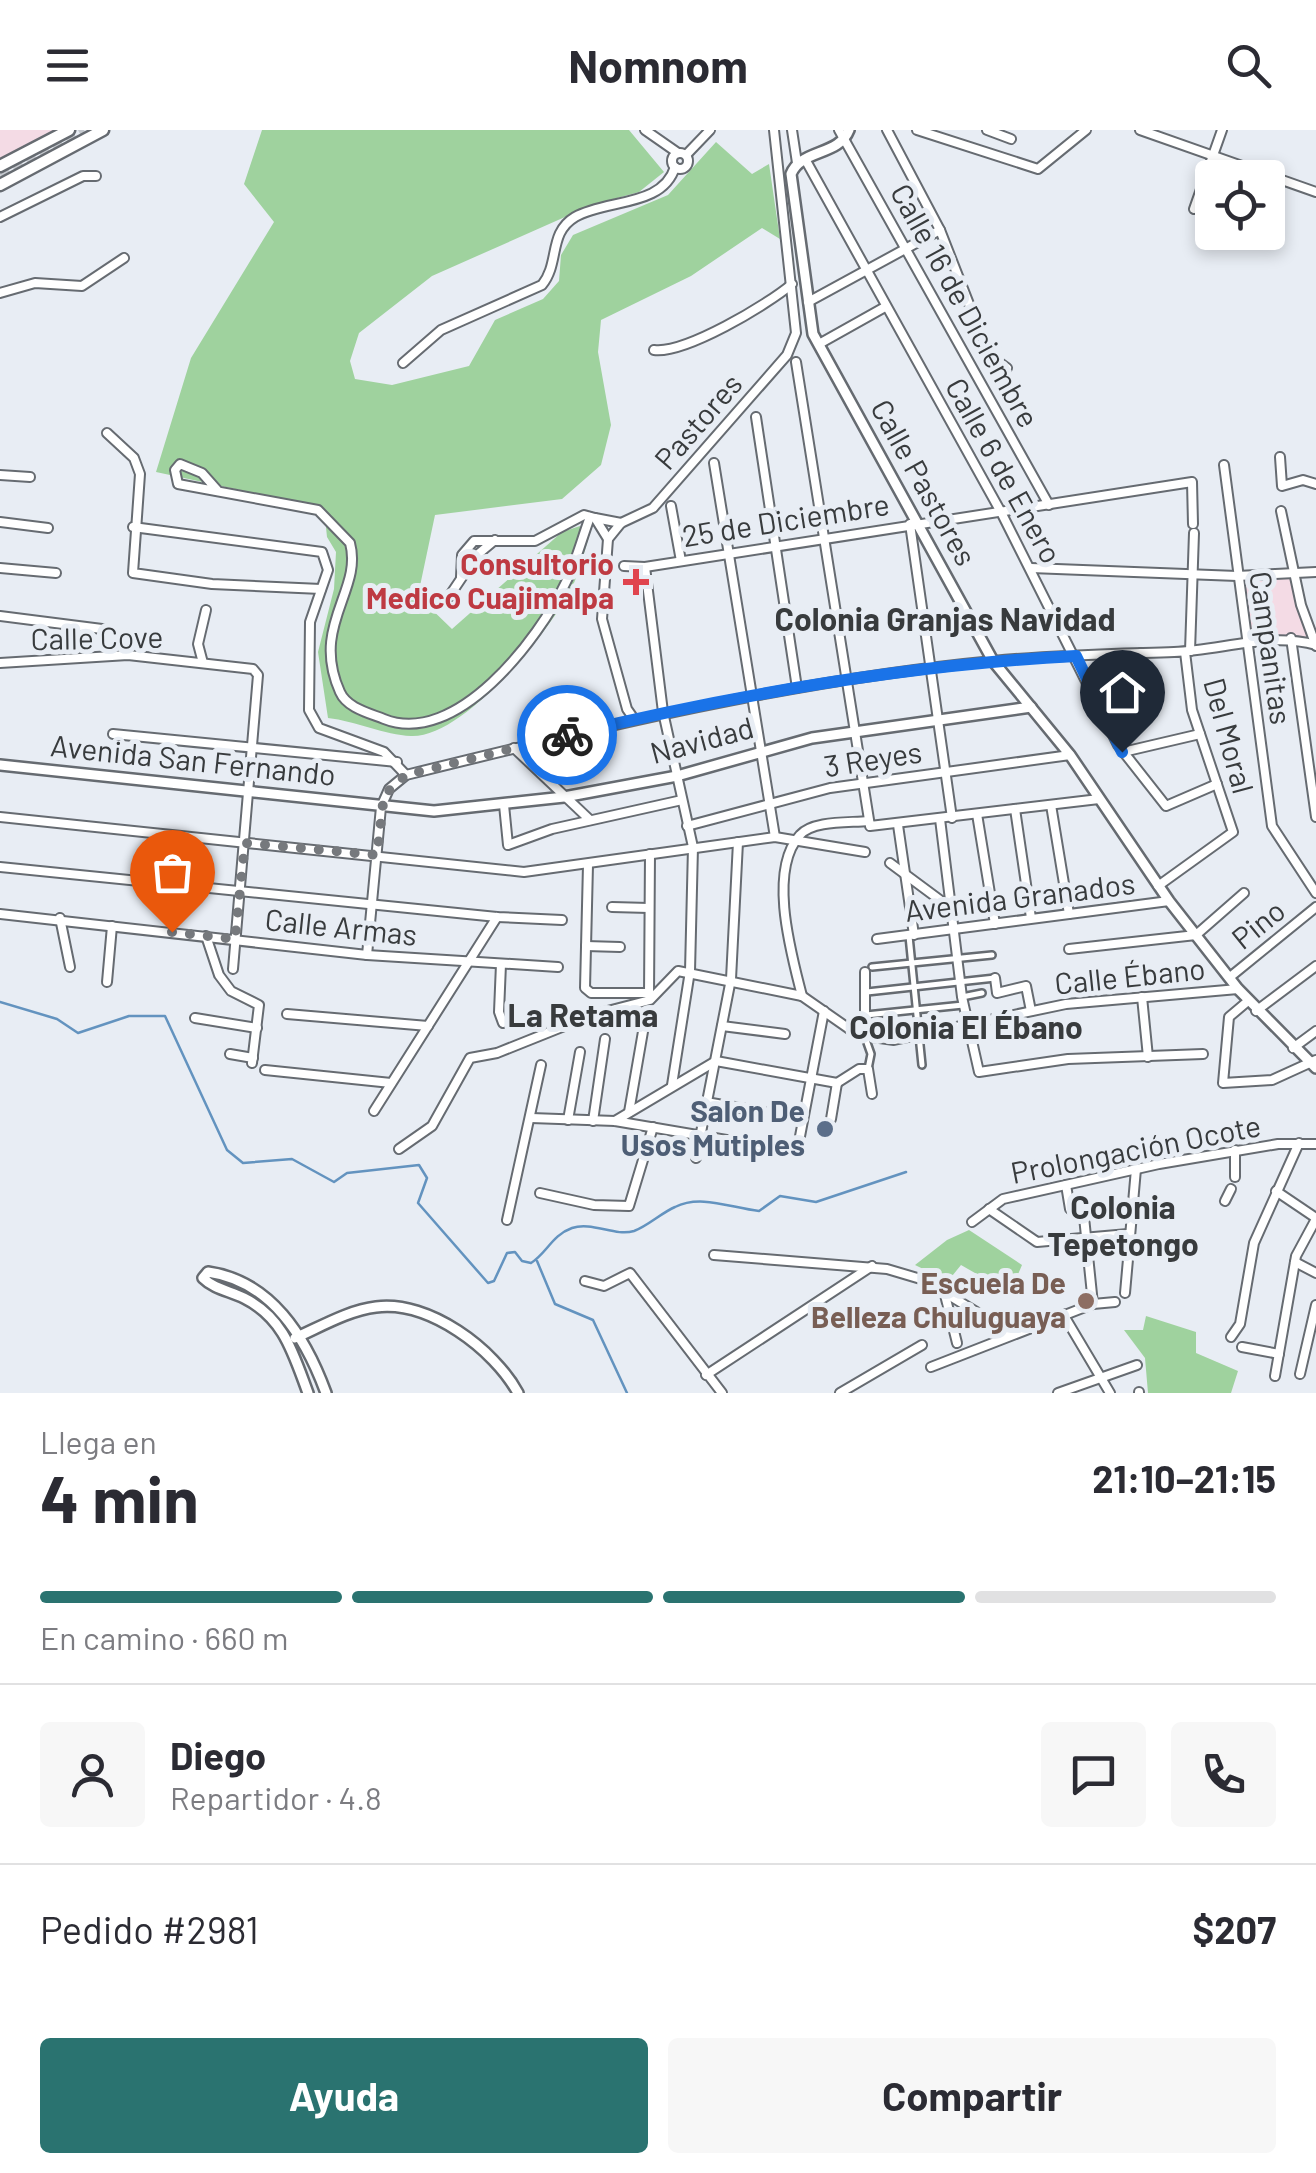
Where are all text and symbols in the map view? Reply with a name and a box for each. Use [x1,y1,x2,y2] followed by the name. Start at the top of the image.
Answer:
[40,38,95,93] icon: menu
[568,38,748,92] text: Nomnom
[1221,38,1276,93] icon: search
[1195,160,1285,250] map controls
[1195,160,1285,250] button: locate
[884,177,1048,433] street label: Calle 16 de Diciembre
[646,365,749,476] street label: Pastores
[939,371,1070,569] street label: Calle 6 de Enero
[864,393,985,571] street label: Calle Pastores
[680,485,892,553] street label: 25 de Diciembre
[366,545,614,615] place label: Consultorio Medico Cuajimalpa
[623,569,649,595] marker: Consultorio Medico Cuajimalpa
[1243,569,1301,727] street label: Campanitas
[774,599,1116,637] district label: Colonia Granjas Navidad
[30,618,164,656] street label: Calle Cove
[1080,650,1165,753] pin
[1095,665,1150,720] icon: home
[1197,674,1263,797] street label: Del Moral
[517,685,617,785] courier
[540,708,595,763] icon: bike
[646,708,757,770] street label: Navidad
[49,726,338,792] street label: Avenida San Fernando
[821,733,924,784] street label: 3 Reyes
[130,830,215,933] pin
[145,845,200,900] icon: bag
[902,864,1137,928] street label: Avenida Granados
[1224,891,1292,956] street label: Pino
[263,900,419,952] street label: Calle Armas
[1053,949,1207,1001] street label: Calle Ébano
[508,995,658,1033] district label: La Retama
[849,1007,1083,1045] district label: Colonia El Ébano
[621,1092,805,1162] place label: Salon De Usos Mutiples
[1008,1106,1264,1190] street label: Prolongación Ocote
[814,1118,836,1140] marker: Salon De Usos Mutiples
[1047,1187,1199,1262] district label: Colonia Tepetongo
[811,1264,1066,1334] place label: Escuela De Belleza Chuluguaya
[1075,1290,1097,1312] marker: Escuela De Belleza Chuluguaya
[40,1422,157,1460] text: Llega en
[1092,1455,1276,1501] text: 21:10–21:15
[40,1458,199,1536] text: 4 min
[40,1618,289,1656] text: En camino · 660 m
[40,1722,145,1827] button: person
[1041,1722,1146,1827] button: chat
[1171,1722,1276,1827] button: phone
[170,1732,266,1778] text: Diego
[170,1778,382,1816] text: Repartidor · 4.8
[40,1906,259,1952] text: Pedido #2981
[1192,1906,1276,1952] text: $207
[40,2038,648,2153] button: Ayuda
[668,2038,1276,2153] button: Compartir

